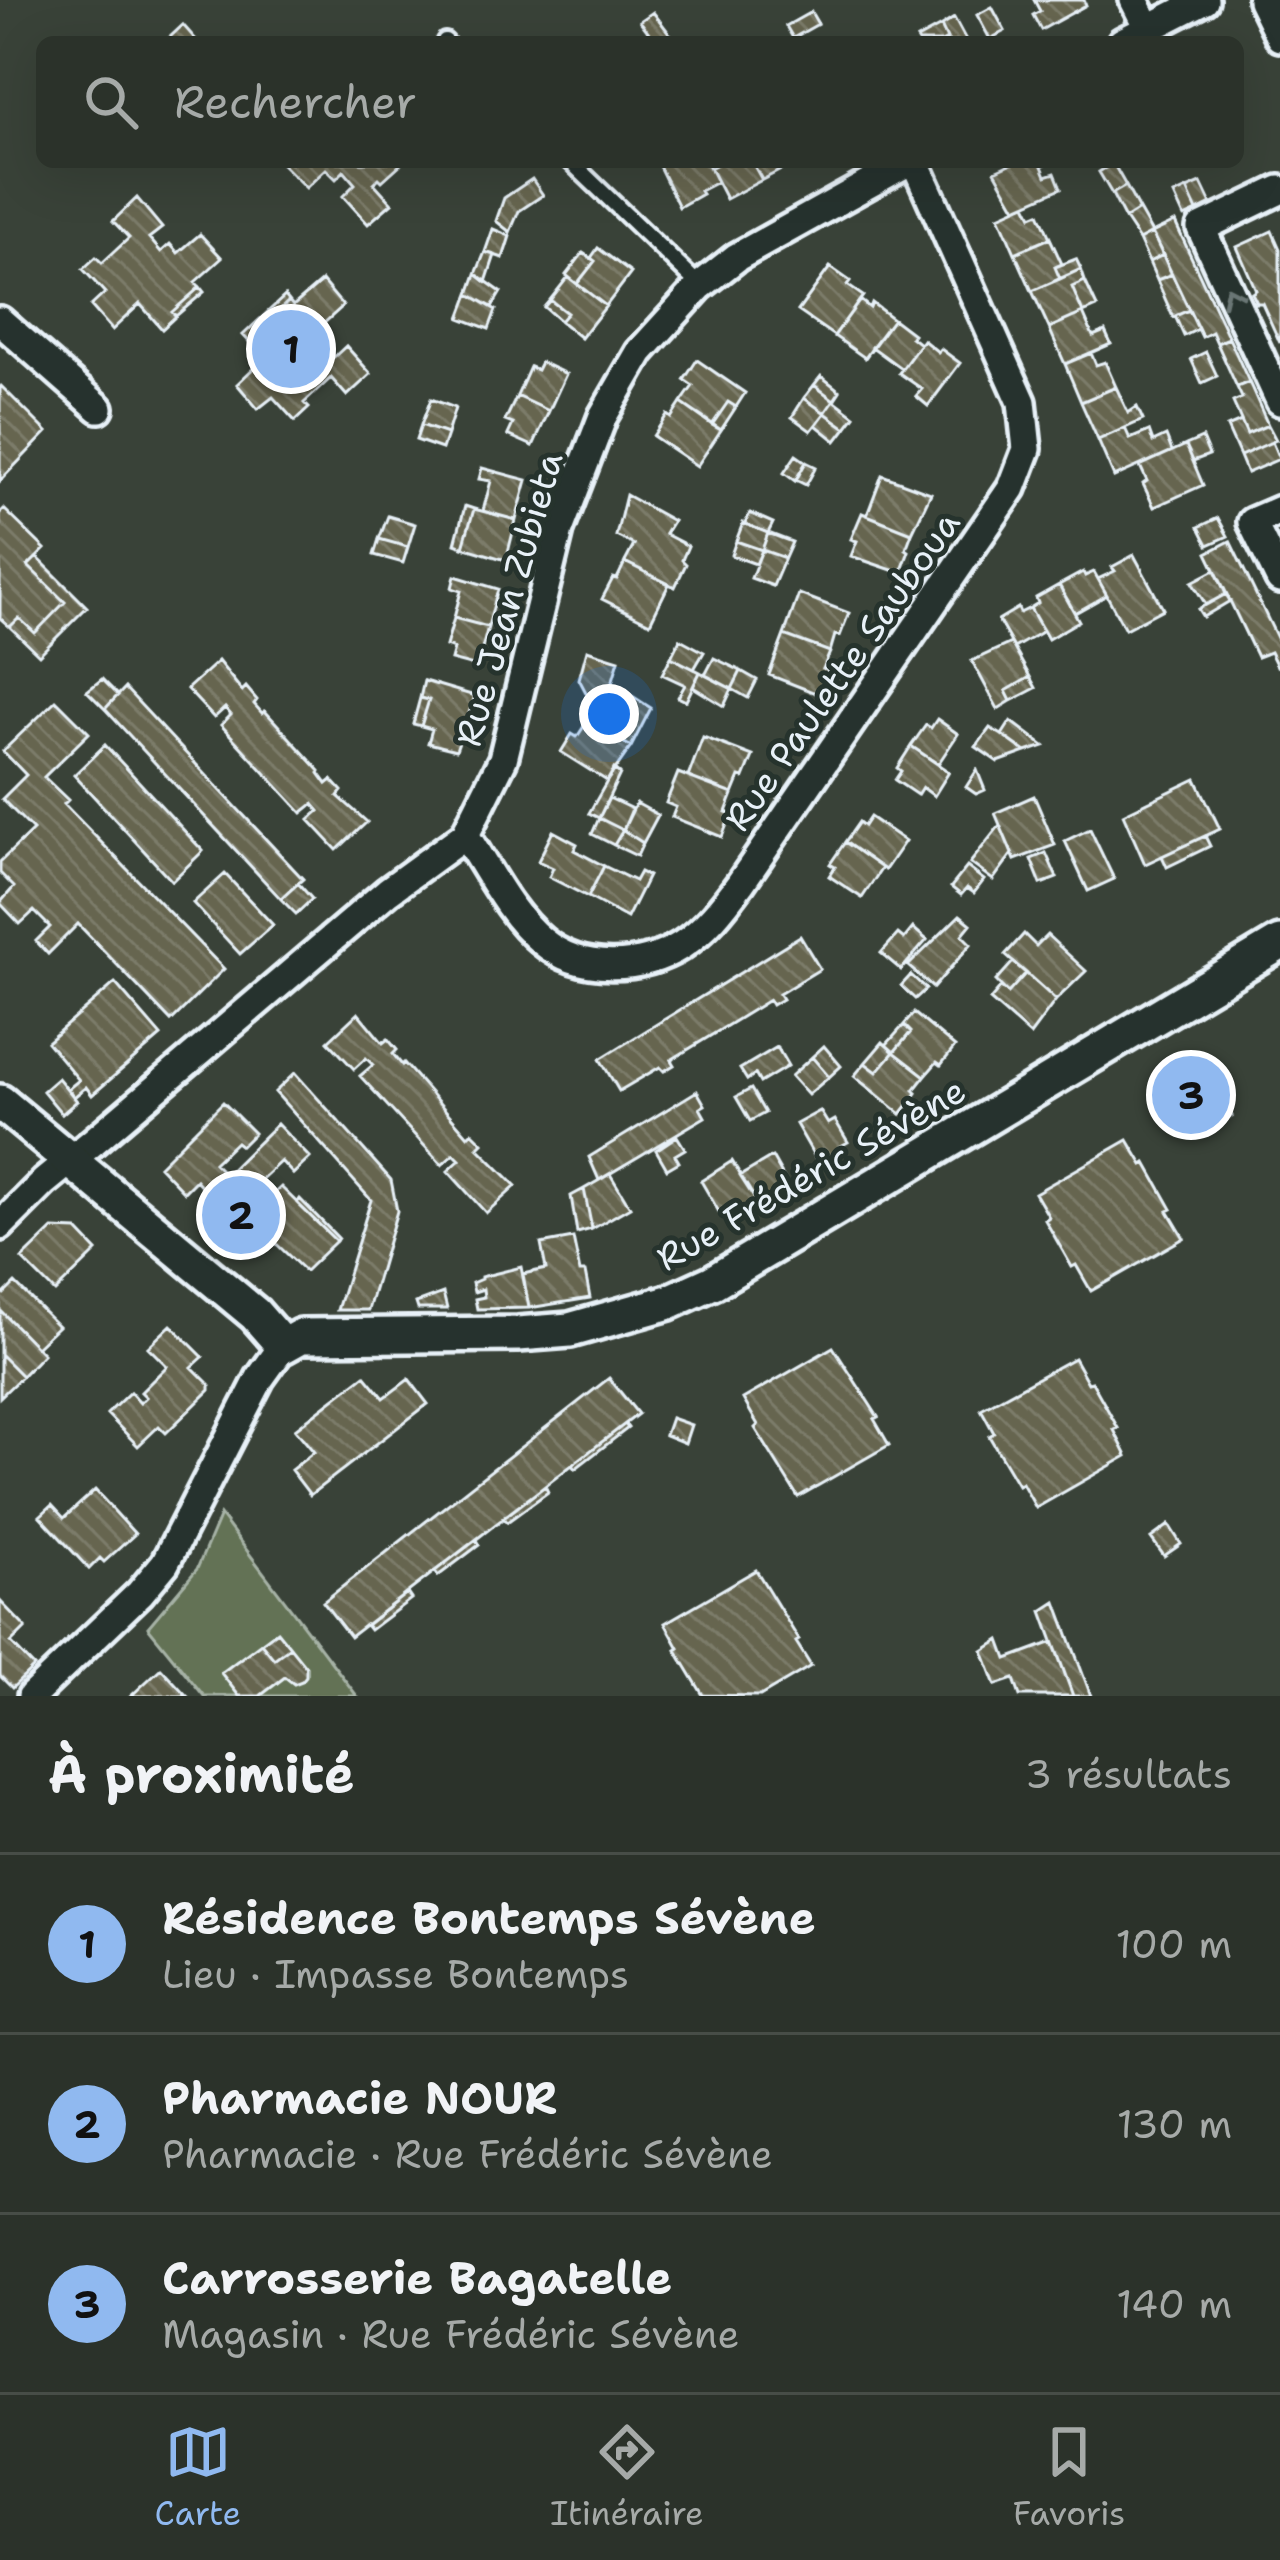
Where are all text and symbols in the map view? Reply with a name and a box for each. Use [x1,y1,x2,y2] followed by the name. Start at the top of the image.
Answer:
[36,36,1244,168] search box
[78,69,144,135] icon: search
[174,72,417,132] text: Rechercher
[1222,286,1245,307] one-way arrow
[252,304,330,394] pin: 1
[444,446,574,752] street label: Rue Jean Zubieta
[713,501,971,841] street label: Rue Paulette Sauboua
[579,684,639,744] your location
[1152,1050,1230,1140] pin: 3
[648,1066,974,1282] street label: Rue Frédéric Sévène
[202,1170,280,1260] pin: 2
[48,1740,355,1808] text: À proximité
[1025,1748,1232,1800] text: 3 résultats
[162,1888,816,1948] text: Résidence Bontemps Sévène
[78,1918,96,1970] text: 1
[1116,1918,1232,1970] text: 100 m
[162,1948,629,2000] text: Lieu · Impasse Bontemps
[162,2068,557,2128] text: Pharmacie NOUR
[73,2098,101,2150] text: 2
[1117,2098,1232,2150] text: 130 m
[162,2128,773,2180] text: Pharmacie · Rue Frédéric Sévène
[162,2248,672,2308] text: Carrosserie Bagatelle
[73,2278,101,2330] text: 3
[1116,2278,1232,2330] text: 140 m
[162,2308,740,2360] text: Magasin · Rue Frédéric Sévène
[155,2419,241,2536] tab: Carte
[550,2419,704,2536] tab: Itinéraire
[1013,2419,1125,2536] tab: Favoris

